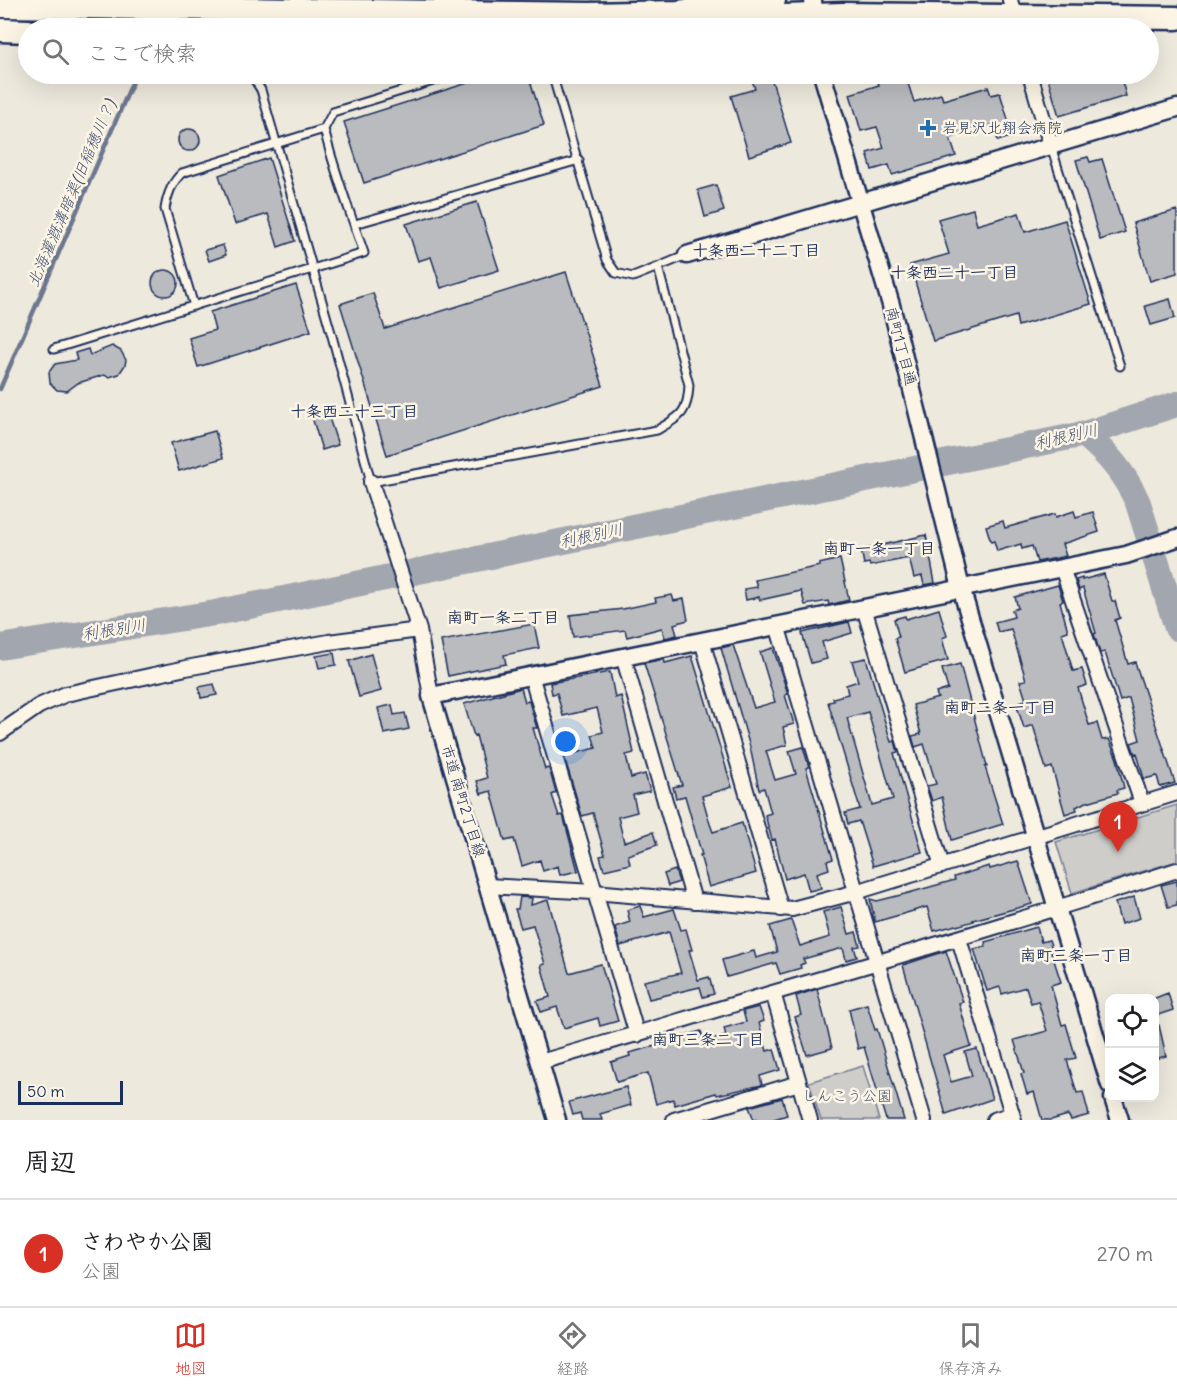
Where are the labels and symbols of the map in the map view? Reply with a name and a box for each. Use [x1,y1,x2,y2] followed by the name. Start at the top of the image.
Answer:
[22,95,120,290] water label: 北海灌漑溝暗渠(旧稲穂川？)
[942,118,1062,137] place label: 岩見沢北翔会病院
[919,119,937,137] marker: 岩見沢北翔会病院
[692,240,820,260] district label: 十条西二十二丁目
[890,262,1018,282] district label: 十条西二十一丁目
[882,304,921,387] street label: 南町1丁目通
[290,401,418,421] district label: 十条西二十三丁目
[1033,419,1099,453] water label: 利根別川
[558,519,624,551] water label: 利根別川
[823,538,935,558] district label: 南町一条一丁目
[447,607,559,627] district label: 南町一条二丁目
[81,614,147,644] water label: 利根別川
[944,697,1056,717] district label: 南町二条一丁目
[551,727,580,756] your location
[437,742,490,859] street label: 市道 南町2丁目線
[1098,802,1138,852] pin: 1
[1020,945,1132,965] district label: 南町三条一丁目
[652,1029,764,1049] district label: 南町三条二丁目
[18,1078,123,1106] scale bar
[802,1086,892,1105] park label: しんこう公園

